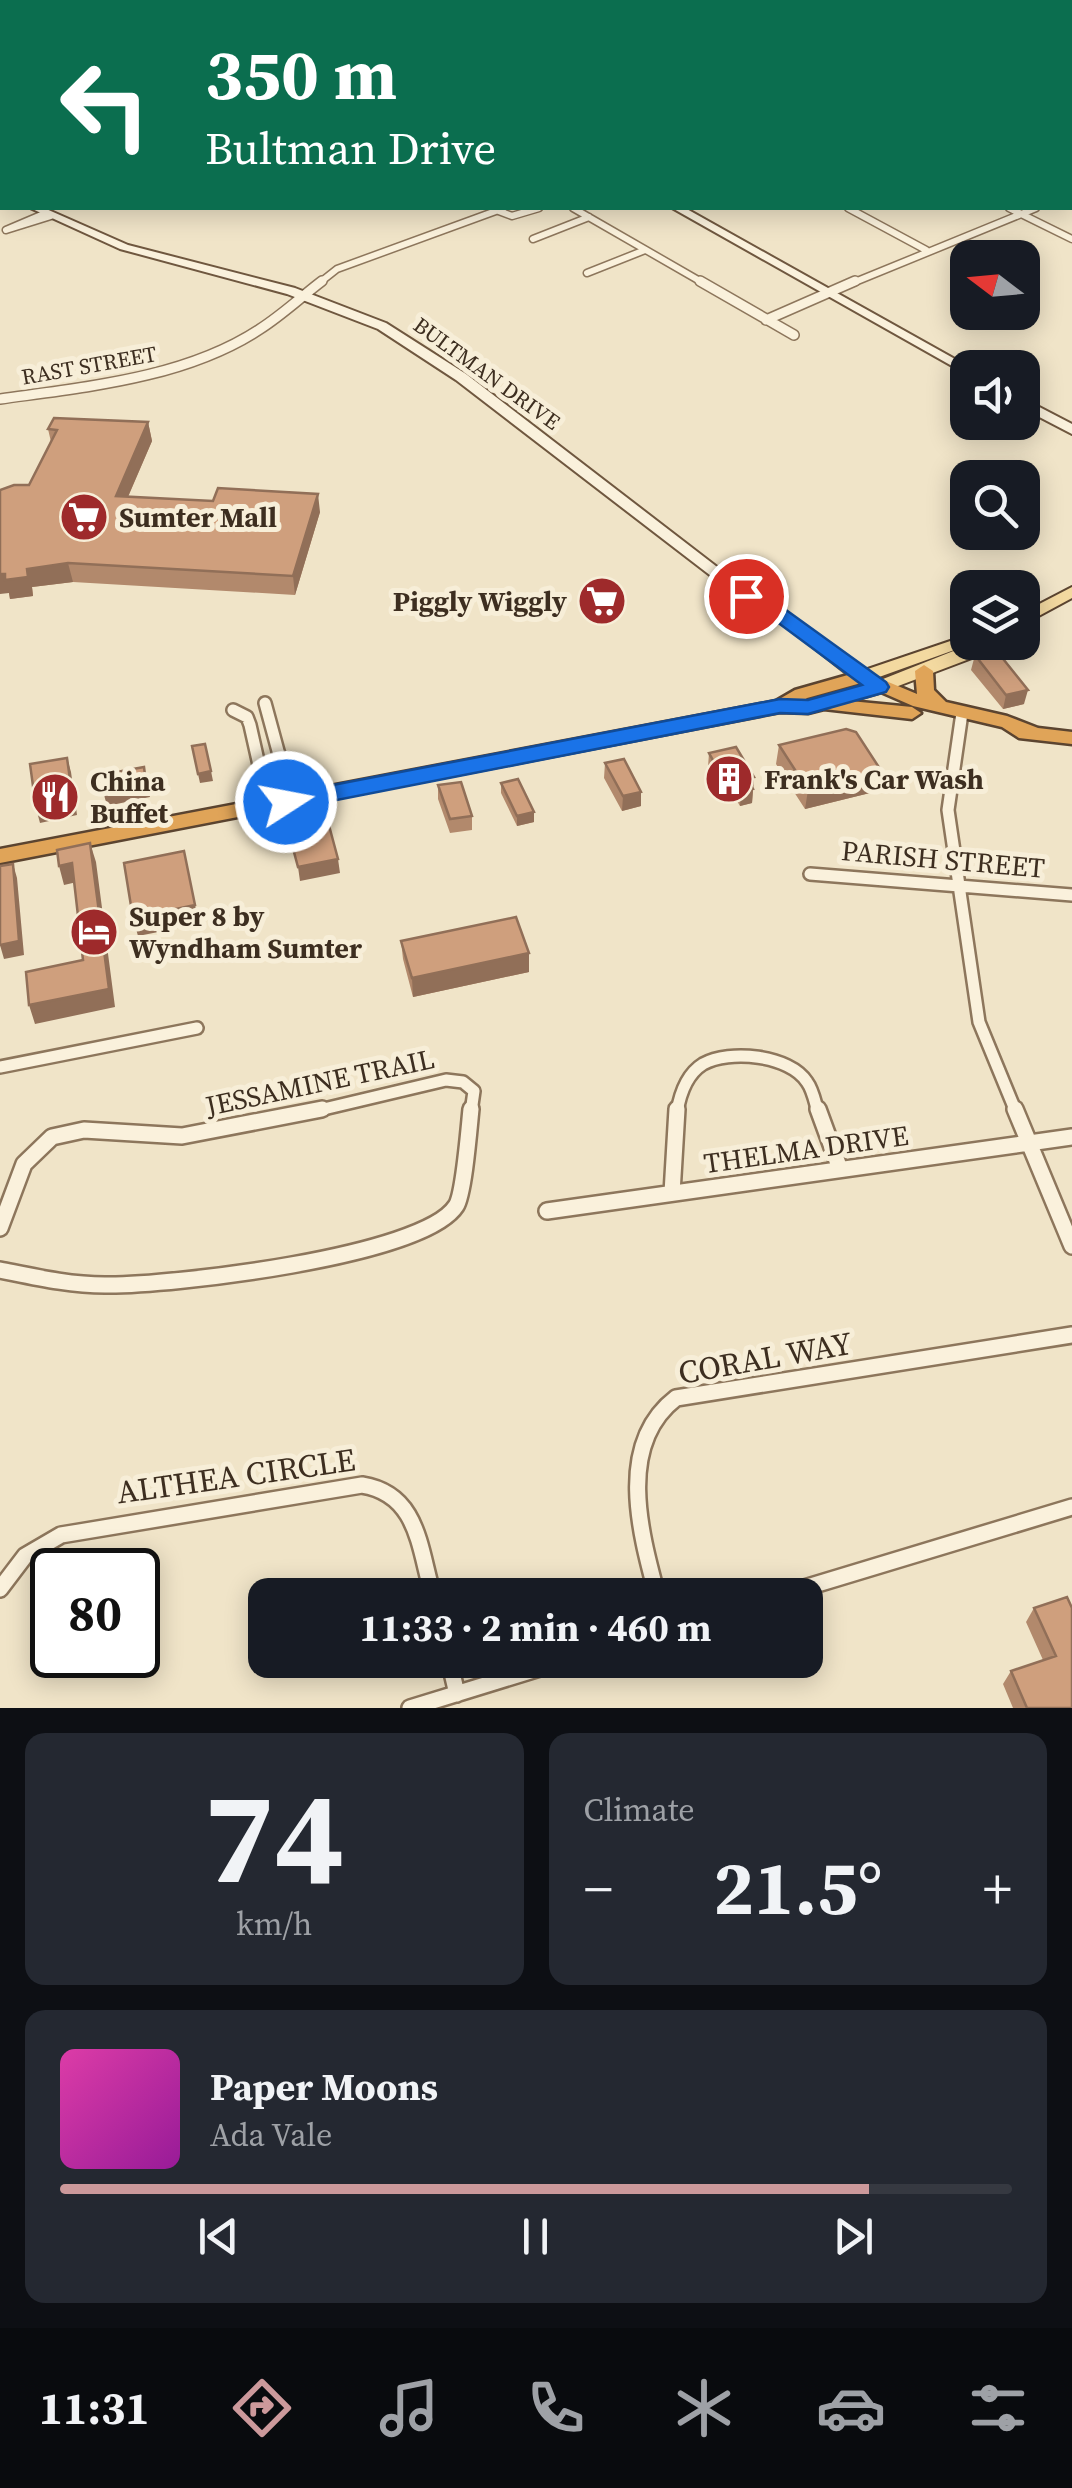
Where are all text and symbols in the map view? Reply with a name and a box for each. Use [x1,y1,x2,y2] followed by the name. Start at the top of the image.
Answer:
[205,26,397,122] text: 350 m
[40,40,170,170] icon: left
[205,117,496,179] text: Bultman Drive
[950,240,1040,330] north arrow
[950,240,1040,660] map controls
[408,310,566,436] street label: BULTMAN DRIVE
[19,338,159,392] street label: RAST STREET
[950,350,1040,440] button: sound
[950,460,1040,550] button: search
[58,491,110,543] supermarket icon: Sumter Mall
[119,498,277,536] place label: Sumter Mall
[704,554,789,639] pin
[719,569,774,624] icon: arrive
[950,570,1040,660] button: layers
[576,575,628,627] supermarket icon: Piggly Wiggly
[393,582,567,620] place label: Piggly Wiggly
[234,750,338,854] position arrow
[703,753,755,805] building icon: Frank's Car Wash
[764,760,984,798] place label: Frank's Car Wash
[90,762,169,832] place label: China Buffet
[29,771,81,823] restaurant icon: China Buffet
[840,831,1046,887] street label: PARISH STREET
[129,897,362,967] place label: Super 8 by Wyndham Sumter
[68,906,120,958] hotel icon: Super 8 by Wyndham Sumter
[201,1039,438,1125] street label: JESSAMINE TRAIL
[701,1116,911,1182] street label: THELMA DRIVE
[675,1321,855,1395] street label: CORAL WAY
[114,1437,358,1515] street label: ALTHEA CIRCLE
[30,1548,160,1678] speed limit sign: 80
[359,1602,712,1654] text: 11:33 · 2 min · 460 m
[204,1747,345,1926] text: 74
[584,1788,695,1832] text: Climate
[713,1836,882,1939] text: 21.5°
[584,1851,613,1926] text: −
[983,1851,1012,1926] text: +
[236,1902,312,1946] text: km/h
[210,2061,438,2113] text: Paper Moons
[210,2113,332,2157] text: Ada Vale
[191,2209,246,2264] icon: previous
[508,2209,563,2264] icon: pause
[826,2209,881,2264] icon: next
[227,2373,297,2443] icon: directions
[374,2373,444,2443] icon: music
[521,2373,591,2443] icon: phone
[669,2373,739,2443] icon: climate
[816,2373,886,2443] icon: car
[963,2373,1033,2443] icon: filters
[39,2377,150,2439] text: 11:31

